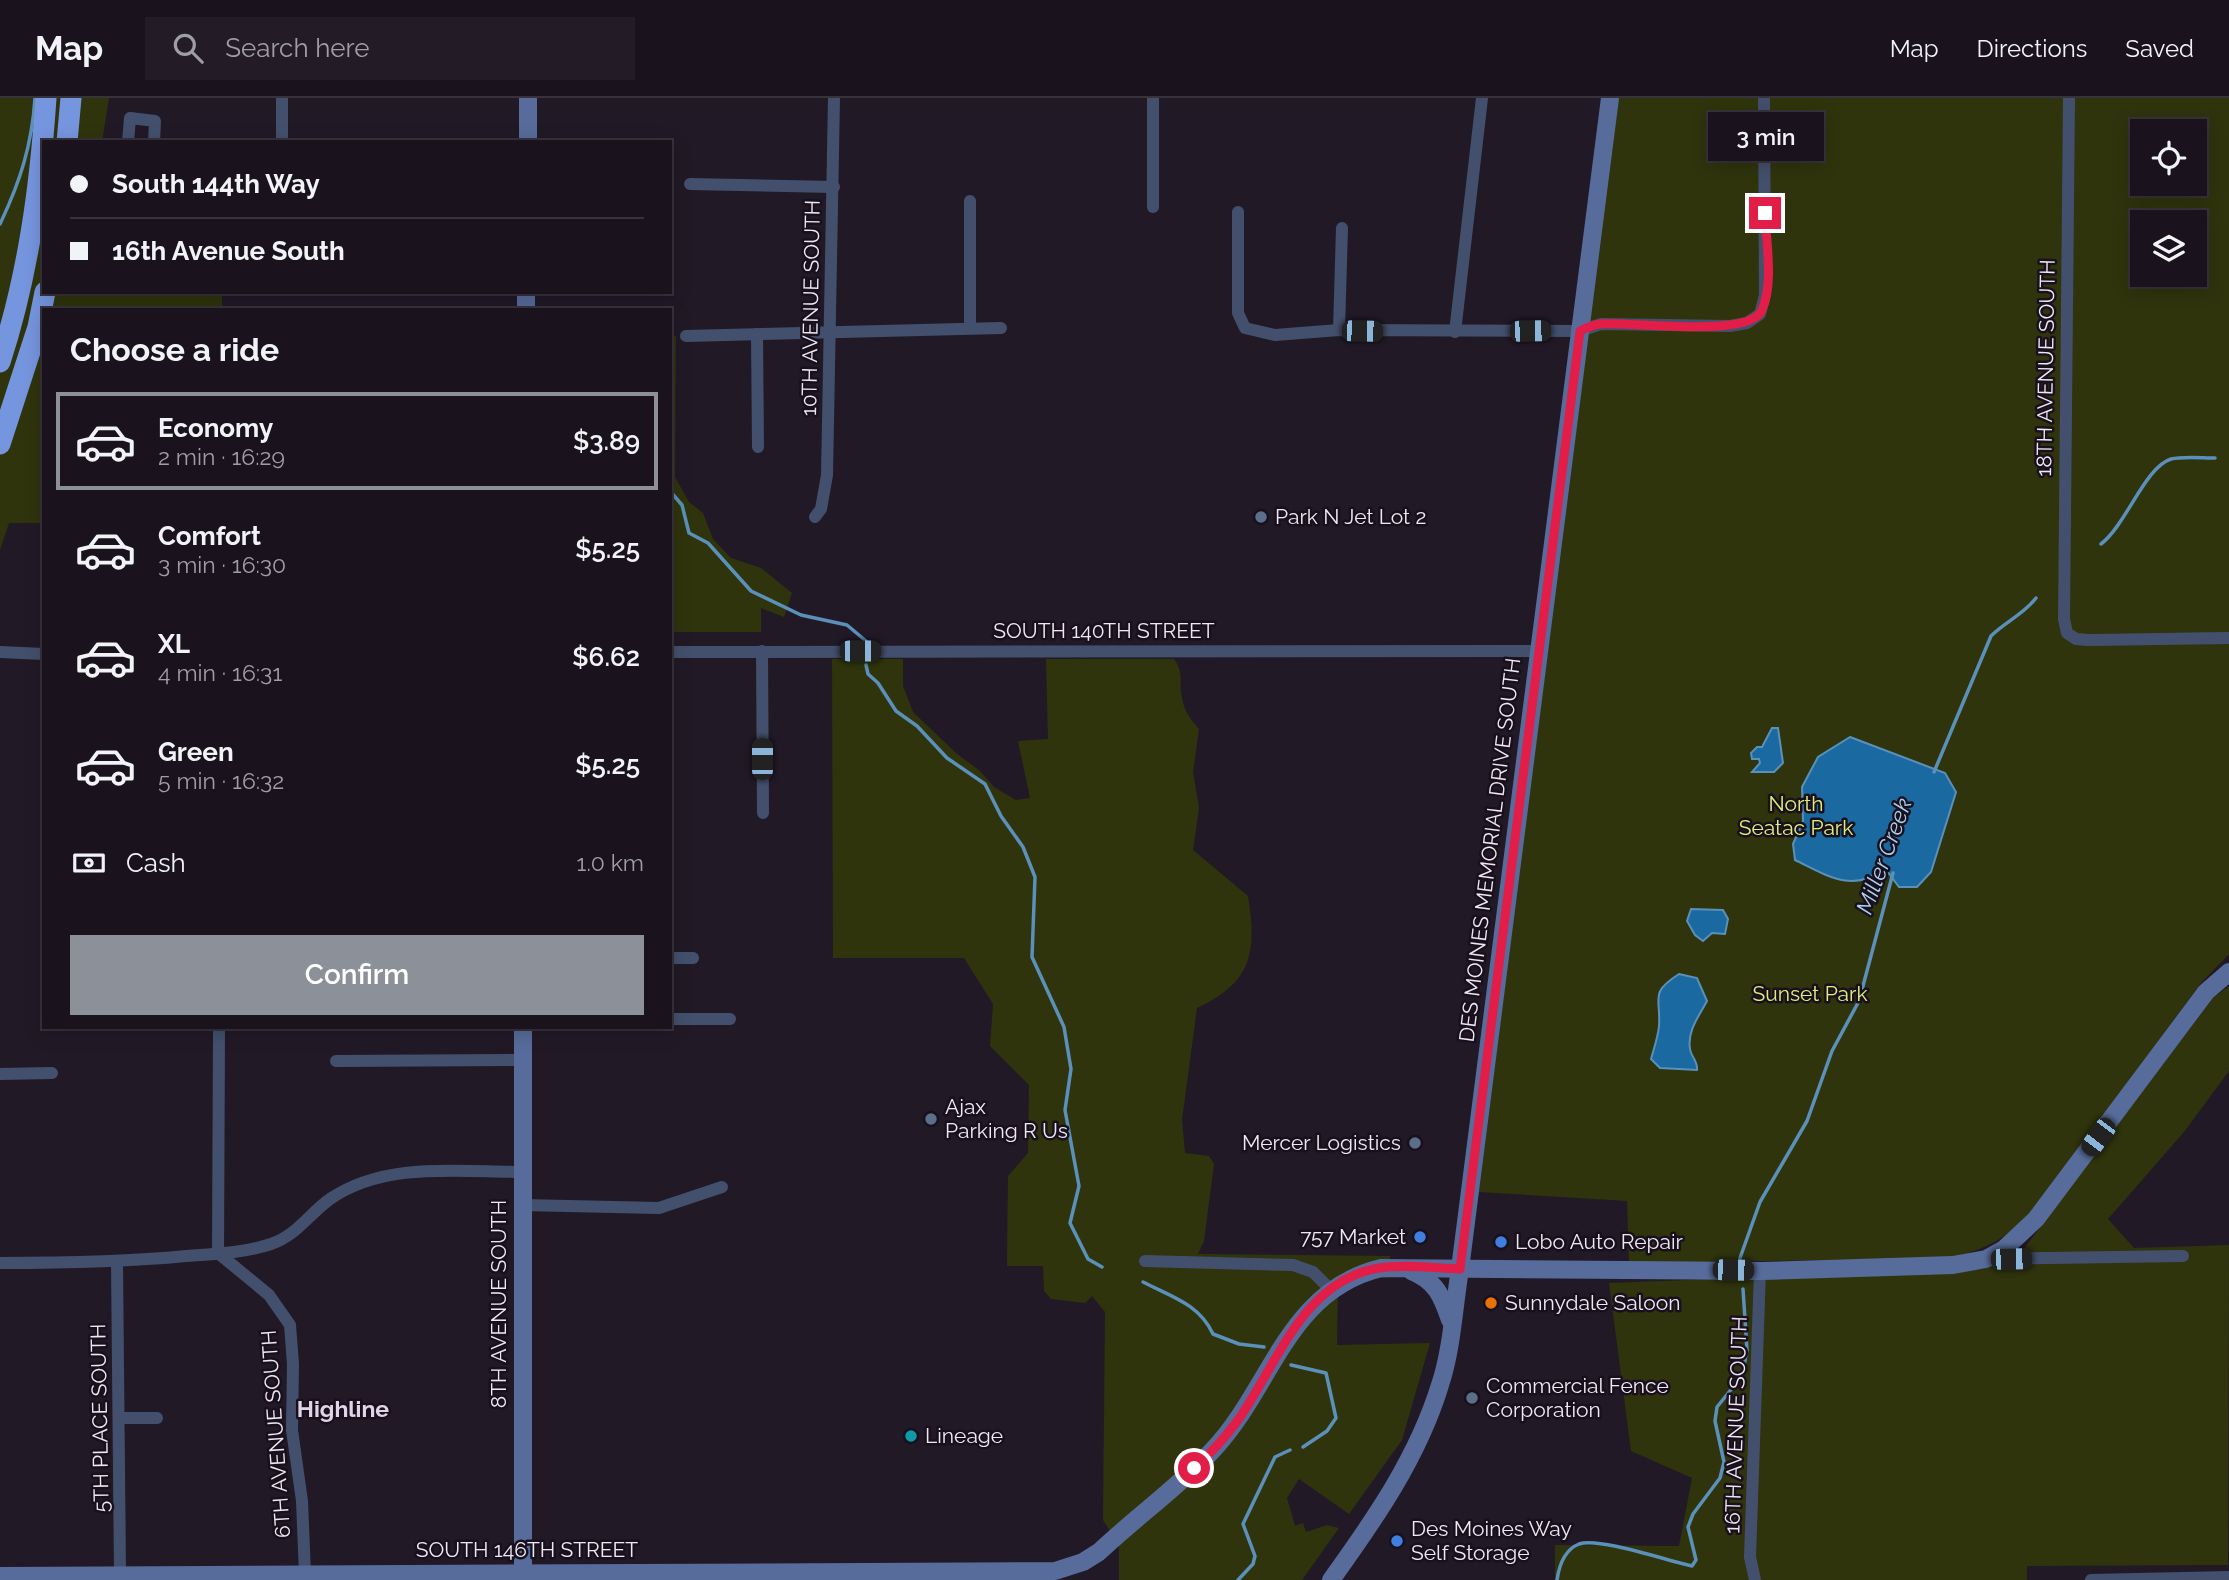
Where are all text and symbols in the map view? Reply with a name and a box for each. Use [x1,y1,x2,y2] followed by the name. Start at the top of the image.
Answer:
[145,17,635,80] search box
[35,29,103,68] text: Map
[169,29,207,67] icon: search
[225,33,370,63] text: Search here
[1890,34,1939,63] text: Map
[1977,34,2087,63] text: Directions
[2125,34,2194,63] text: Saved
[1707,111,1823,160] callout: 3 min
[2130,119,2207,287] map controls
[2130,119,2207,196] button: locate
[1737,123,1795,150] text: 3 min
[112,169,320,199] text: South 144th Way
[1749,197,1781,229] route end
[796,200,825,416] street label: 10TH AVENUE SOUTH
[2130,210,2207,287] button: layers
[112,236,345,266] text: 16th Avenue South
[2031,259,2060,477] street label: 18TH AVENUE SOUTH
[1341,320,1384,342] car
[1509,320,1552,342] car
[70,331,279,368] text: Choose a ride
[74,410,137,473] icon: car
[158,413,273,443] text: Economy
[573,426,640,456] text: $3.89
[158,443,285,470] text: 2 min · 16:29
[1275,504,1426,529] place label: Park N Jet Lot 2
[1253,509,1269,525] marker: Park N Jet Lot 2
[74,518,137,581] icon: car
[158,521,261,551] text: Comfort
[575,534,640,564] text: $5.25
[158,551,286,578] text: 3 min · 16:30
[993,618,1215,643] street label: SOUTH 140TH STREET
[74,626,137,689] icon: car
[158,629,190,659] text: XL
[840,641,882,662] car
[572,642,640,672] text: $6.62
[1454,656,1525,1043] street label: DES MOINES MEMORIAL DRIVE SOUTH
[158,659,282,686] text: 4 min · 16:31
[74,734,137,797] icon: car
[158,737,234,767] text: Green
[752,738,773,780] car
[575,750,640,780] text: $5.25
[158,767,284,794] text: 5 min · 16:32
[1739,791,1853,840] park label: North Seatac Park
[1850,794,1917,917] water label: Miller Creek
[70,844,108,882] icon: cash
[126,848,186,878] text: Cash
[577,849,644,876] text: 1.0 km
[70,935,644,1015] button: Confirm
[1752,981,1868,1006] park label: Sunset Park
[945,1094,1068,1143] place label: Ajax Parking R Us
[923,1111,939,1127] marker: Ajax Parking R Us
[2077,1114,2120,1160] car
[1242,1130,1401,1155] place label: Mercer Logistics
[1407,1135,1423,1151] marker: Mercer Logistics
[486,1200,511,1408] street label: 8TH AVENUE SOUTH
[1300,1224,1406,1249] place label: 757 Market
[1412,1229,1428,1245] marker: 757 Market
[1515,1229,1683,1254] place label: Lobo Auto Repair
[1493,1234,1509,1250] marker: Lobo Auto Repair
[1990,1248,2033,1270] car
[1712,1259,1755,1281] car
[1505,1290,1681,1315] place label: Sunnydale Saloon
[1483,1295,1499,1311] marker: Sunnydale Saloon
[1719,1316,1752,1534] street label: 16TH AVENUE SOUTH
[85,1323,114,1513] street label: 5TH PLACE SOUTH
[256,1329,295,1539] street label: 6TH AVENUE SOUTH
[1486,1373,1669,1422] place label: Commercial Fence Corporation
[1464,1390,1480,1406] marker: Commercial Fence Corporation
[297,1395,389,1422] district label: Highline
[925,1423,1003,1448] place label: Lineage
[903,1428,919,1444] marker: Lineage
[1178,1452,1210,1484] route start
[1411,1516,1572,1565] place label: Des Moines Way Self Storage
[1389,1533,1405,1549] marker: Des Moines Way Self Storage
[416,1537,638,1562] street label: SOUTH 146TH STREET

